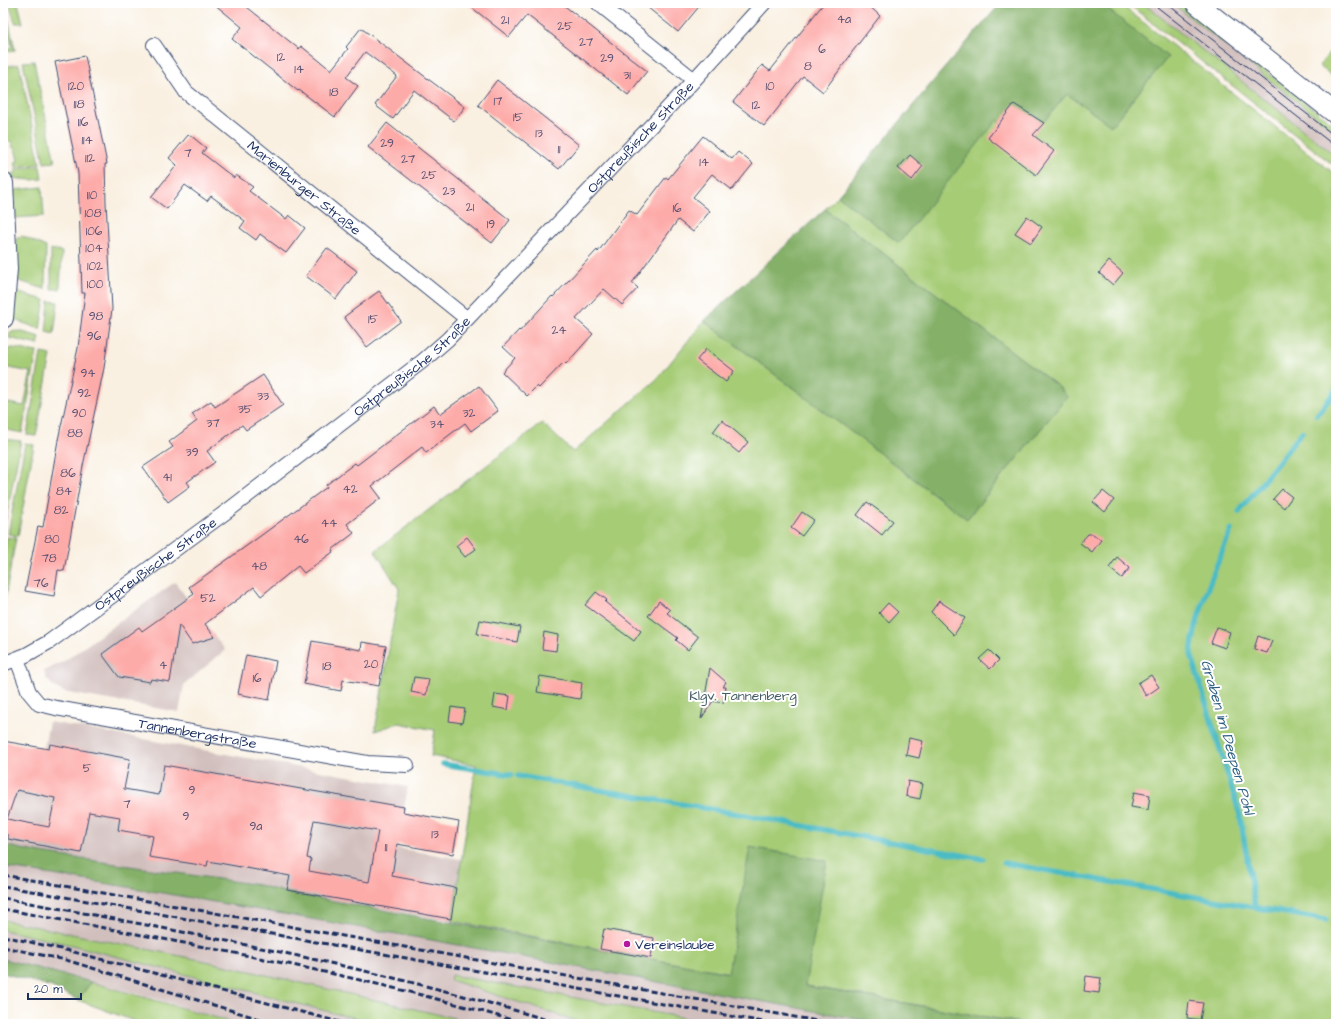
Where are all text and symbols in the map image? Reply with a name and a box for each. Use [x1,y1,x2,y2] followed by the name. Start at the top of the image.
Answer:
[837,11,851,28] house number: 4a
[501,12,510,29] house number: 21
[557,18,573,35] house number: 25
[579,34,594,51] house number: 27
[818,41,826,58] house number: 6
[277,49,285,66] house number: 12
[600,50,614,67] house number: 29
[804,58,812,75] house number: 8
[294,61,304,78] house number: 14
[623,67,631,84] house number: 31
[583,77,699,198] street label: Ostpreußische Straße
[68,78,84,95] house number: 120
[765,78,775,95] house number: 10
[329,84,339,101] house number: 18
[494,93,503,110] house number: 17
[74,96,85,113] house number: 118
[752,97,760,114] house number: 12
[513,109,524,126] house number: 15
[78,114,89,131] house number: 116
[535,125,543,142] house number: 13
[81,132,93,149] house number: 114
[380,135,394,152] house number: 29
[243,136,365,241] street label: Marienburger Straße
[557,141,561,158] house number: 11
[184,145,192,162] house number: 7
[85,150,95,167] house number: 112
[401,151,416,168] house number: 27
[699,154,709,171] house number: 14
[421,167,437,184] house number: 25
[443,183,455,200] house number: 23
[87,187,98,204] house number: 110
[466,199,475,216] house number: 21
[672,200,682,217] house number: 16
[85,205,102,222] house number: 108
[487,216,495,233] house number: 19
[86,223,103,240] house number: 106
[85,240,103,257] house number: 104
[87,258,103,275] house number: 102
[87,276,104,293] house number: 100
[89,308,104,325] house number: 98
[368,311,379,328] house number: 15
[349,312,476,422] street label: Ostpreußische Straße
[551,322,567,339] house number: 24
[87,328,102,345] house number: 96
[81,365,96,382] house number: 94
[77,385,91,402] house number: 92
[257,388,269,405] house number: 33
[238,401,253,418] house number: 35
[72,405,87,422] house number: 90
[463,405,476,422] house number: 32
[206,415,220,432] house number: 37
[430,416,444,433] house number: 34
[67,425,83,442] house number: 88
[186,444,199,461] house number: 39
[60,465,76,482] house number: 86
[162,469,172,486] house number: 41
[342,481,358,498] house number: 42
[56,483,72,500] house number: 84
[54,502,68,519] house number: 82
[91,513,222,616] street label: Ostpreußische Straße
[321,515,337,532] house number: 44
[44,531,60,548] house number: 80
[293,531,309,548] house number: 46
[41,550,57,567] house number: 78
[251,558,267,575] house number: 48
[34,575,49,592] house number: 76
[200,590,216,607] house number: 52
[364,656,379,673] house number: 20
[159,657,167,674] house number: 4
[1195,657,1260,819] water label: Graben im Deepen Pohl
[322,658,332,675] house number: 18
[252,670,262,687] house number: 16
[689,686,797,706] park label: Klgv. Tannenberg
[137,714,259,754] street label: Tannenbergstraße
[83,760,92,777] house number: 5
[189,782,196,799] house number: 9
[123,796,131,813] house number: 7
[183,808,190,825] house number: 9
[250,818,262,835] house number: 9a
[431,826,439,843] house number: 13
[384,839,388,856] house number: 11
[635,935,715,955] place label: Vereinslaube
[622,939,632,949] marker: Vereinslaube
[28,975,81,1001] scale bar
[34,981,63,998] text: 20 m

